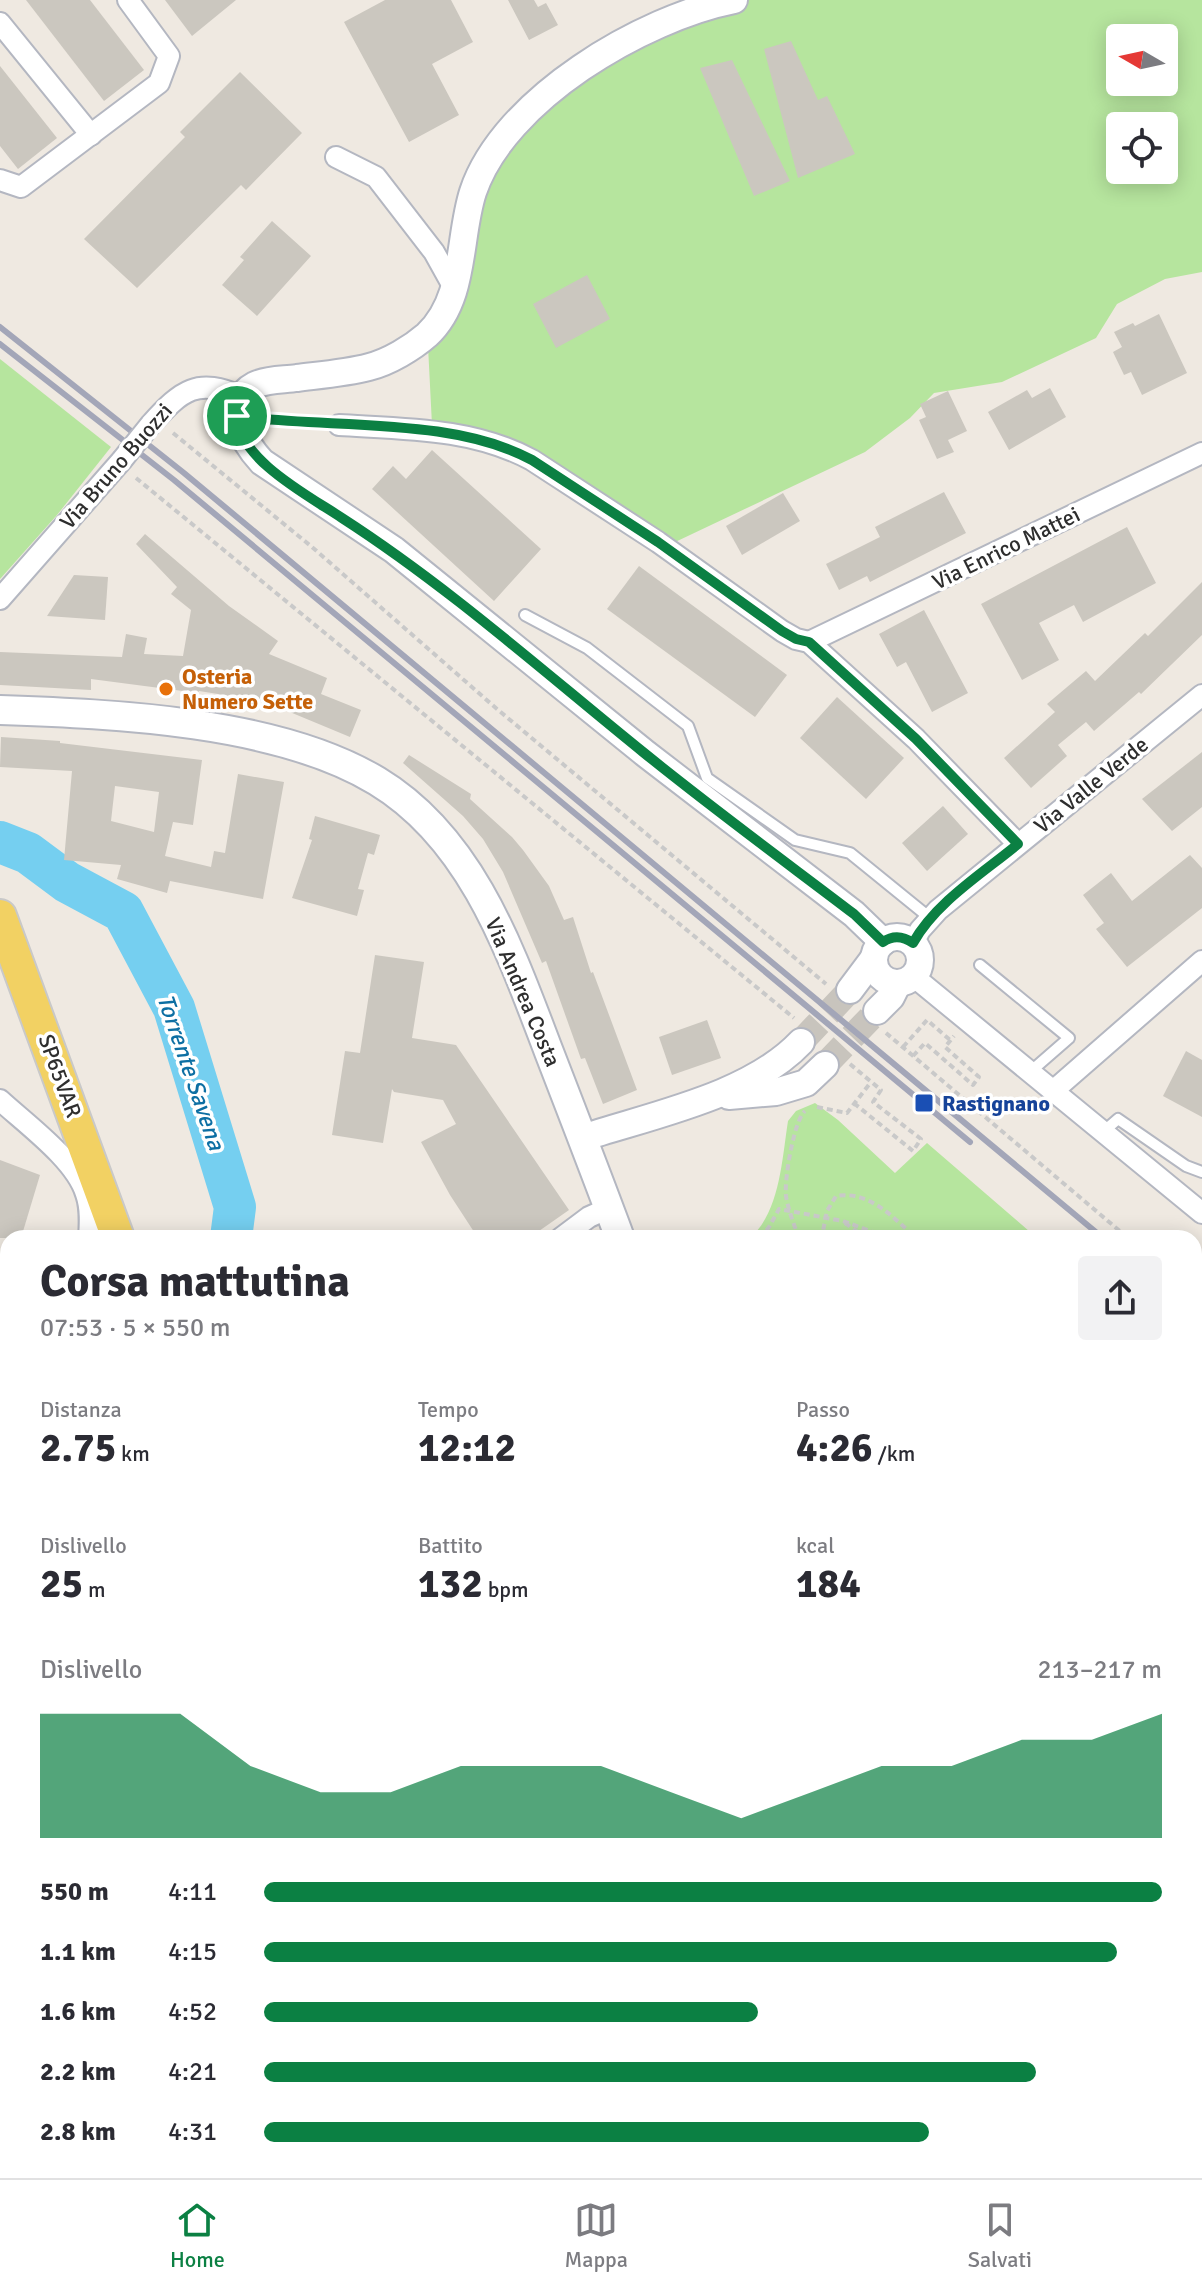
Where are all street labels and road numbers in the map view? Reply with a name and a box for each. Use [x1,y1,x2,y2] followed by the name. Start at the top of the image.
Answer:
[54,398,178,534] street label: Via Bruno Buozzi
[928,501,1084,595] street label: Via Enrico Mattei
[1029,731,1153,839] street label: Via Valle Verde
[479,913,567,1071] street label: Via Andrea Costa
[32,1031,88,1121] street label: SP65VAR

